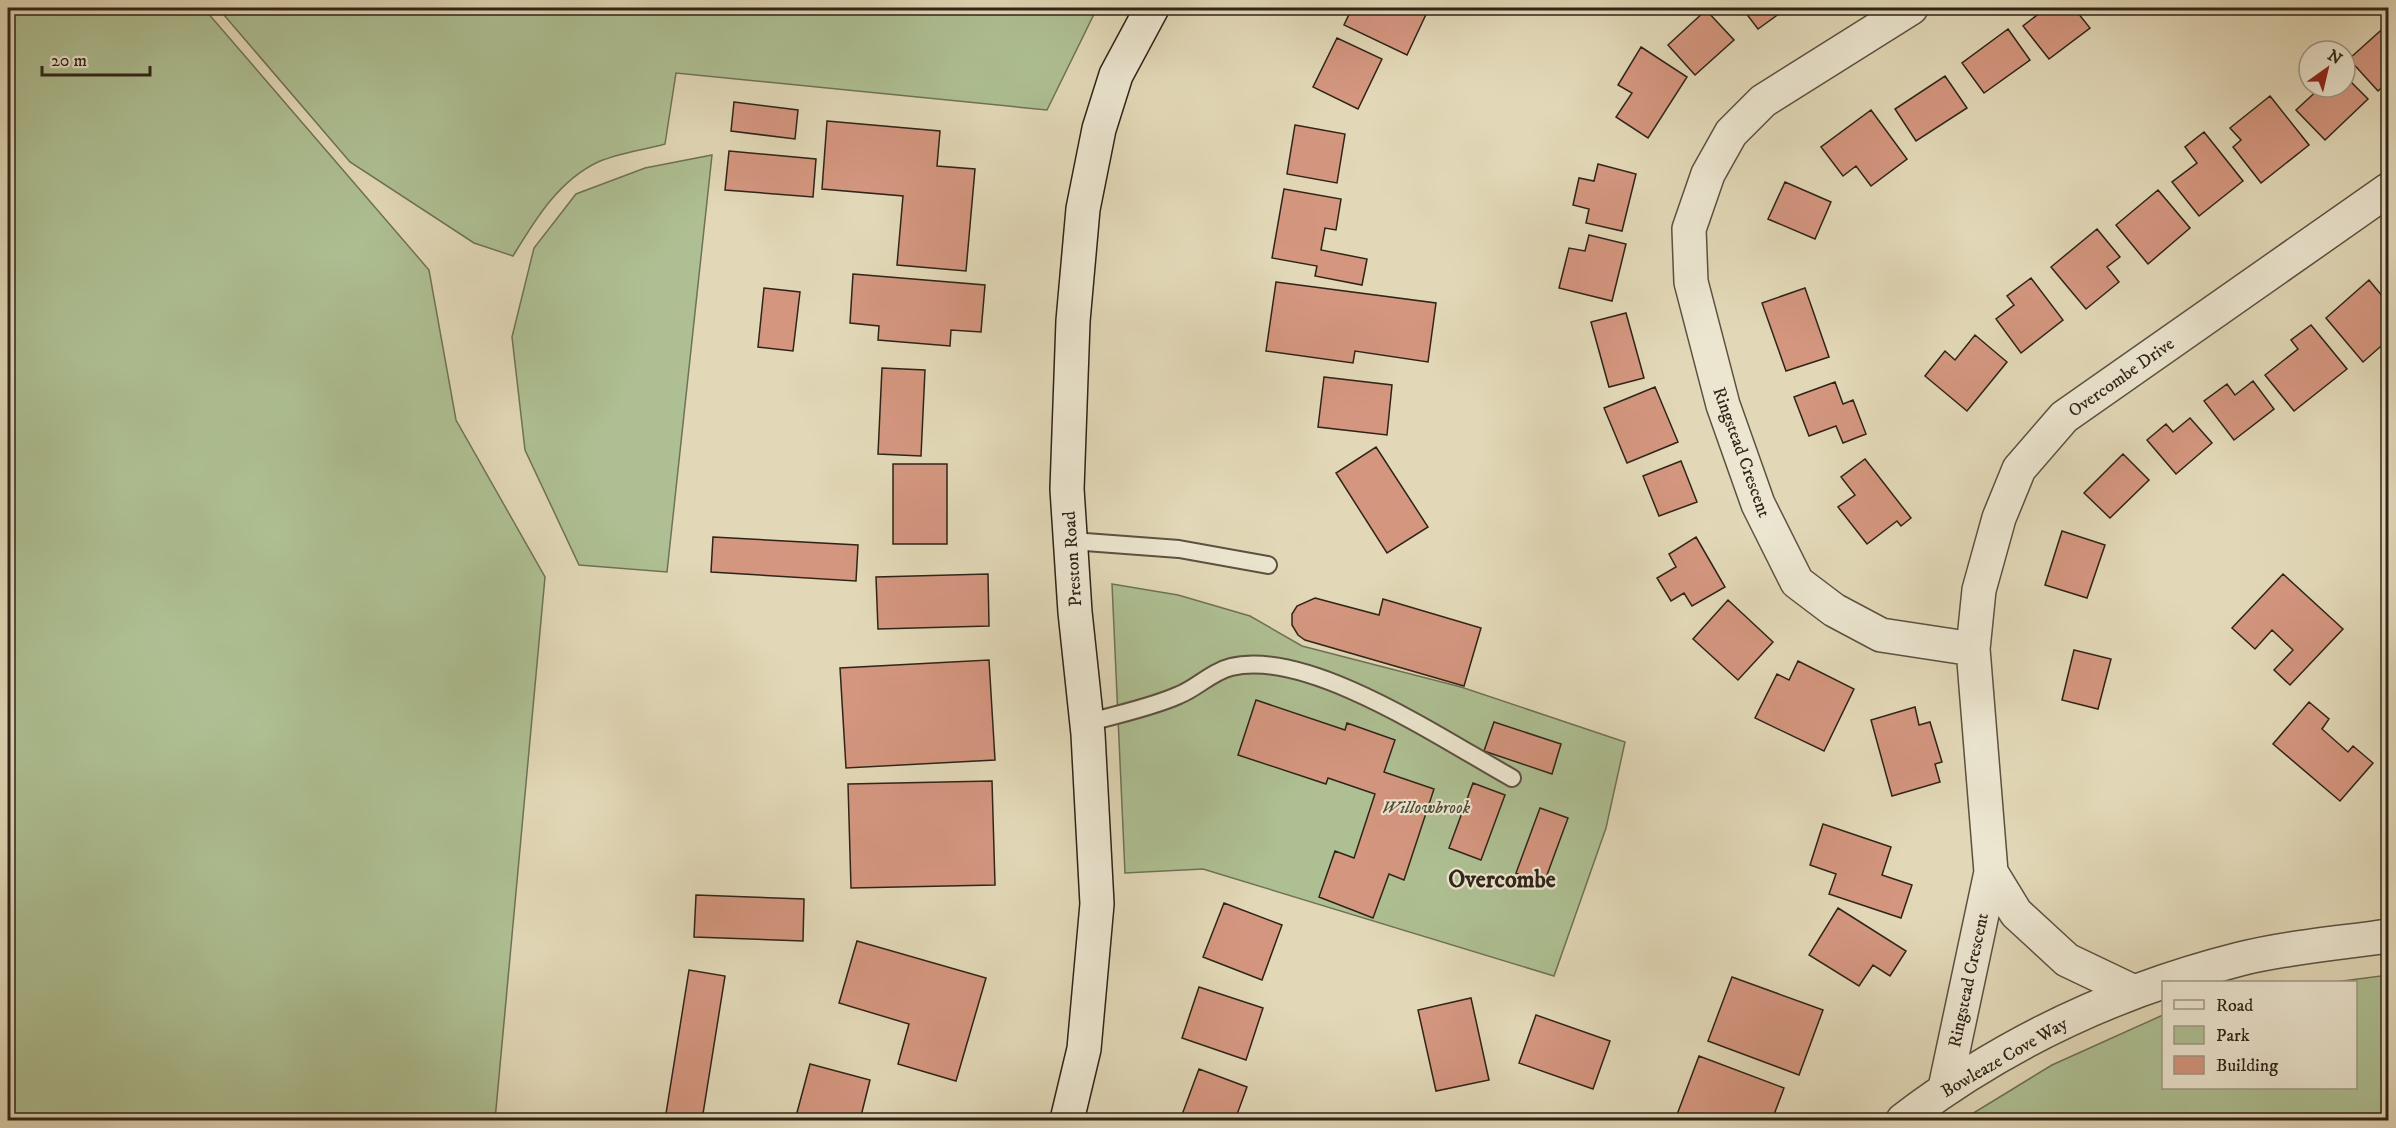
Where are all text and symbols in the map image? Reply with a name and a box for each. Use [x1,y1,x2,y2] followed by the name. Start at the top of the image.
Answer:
[42,39,150,77] scale bar
[2297,39,2357,99] north arrow
[2324,45,2346,69] text: N
[51,50,87,72] text: 20 m
[2064,333,2179,423] street label: Overcombe Drive
[1707,384,1775,521] street label: Ringstead Crescent
[1059,510,1087,607] street label: Preston Road
[1382,797,1471,819] park label: Willowbrook
[1448,865,1556,895] district label: Overcombe
[1944,911,1994,1049] street label: Ringstead Crescent
[2162,981,2357,1089] legend
[2216,995,2253,1017] text: Road
[1937,1013,2072,1103] street label: Bowleaze Cove Way
[2216,1025,2250,1047] text: Park
[2216,1055,2278,1077] text: Building

